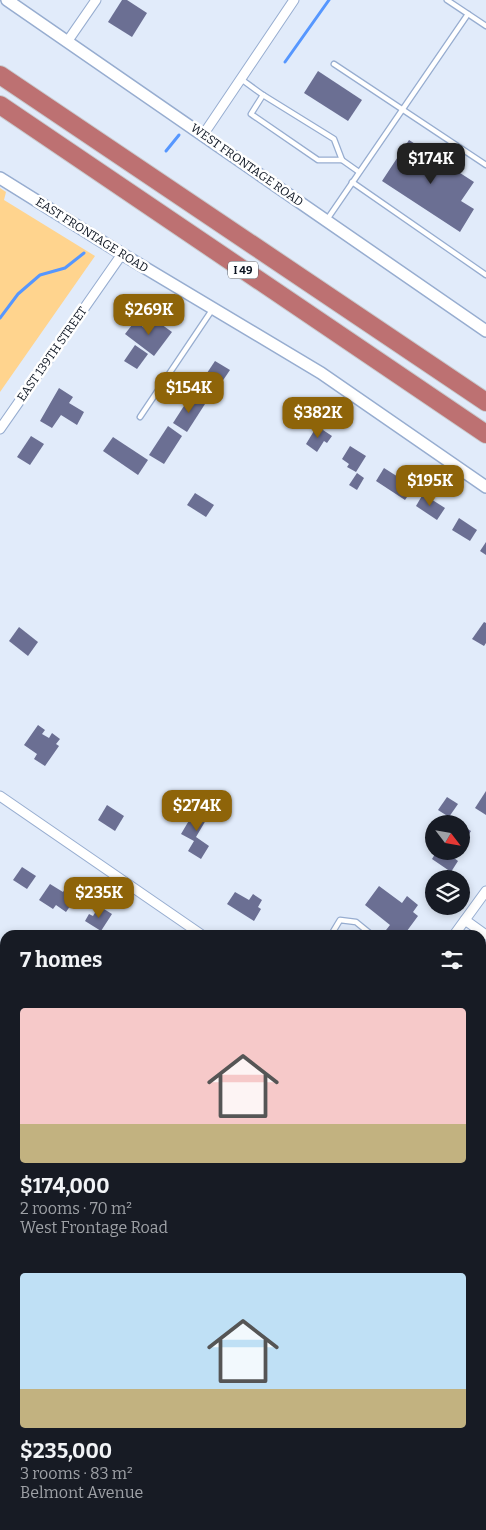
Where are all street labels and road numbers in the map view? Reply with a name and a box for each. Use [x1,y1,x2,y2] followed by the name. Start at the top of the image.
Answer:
[188,121,306,209] street label: WEST FRONTAGE ROAD
[33,195,151,275] street label: EAST FRONTAGE ROAD
[228,262,258,278] road number: I 49
[14,304,90,404] street label: EAST 139TH STREET

